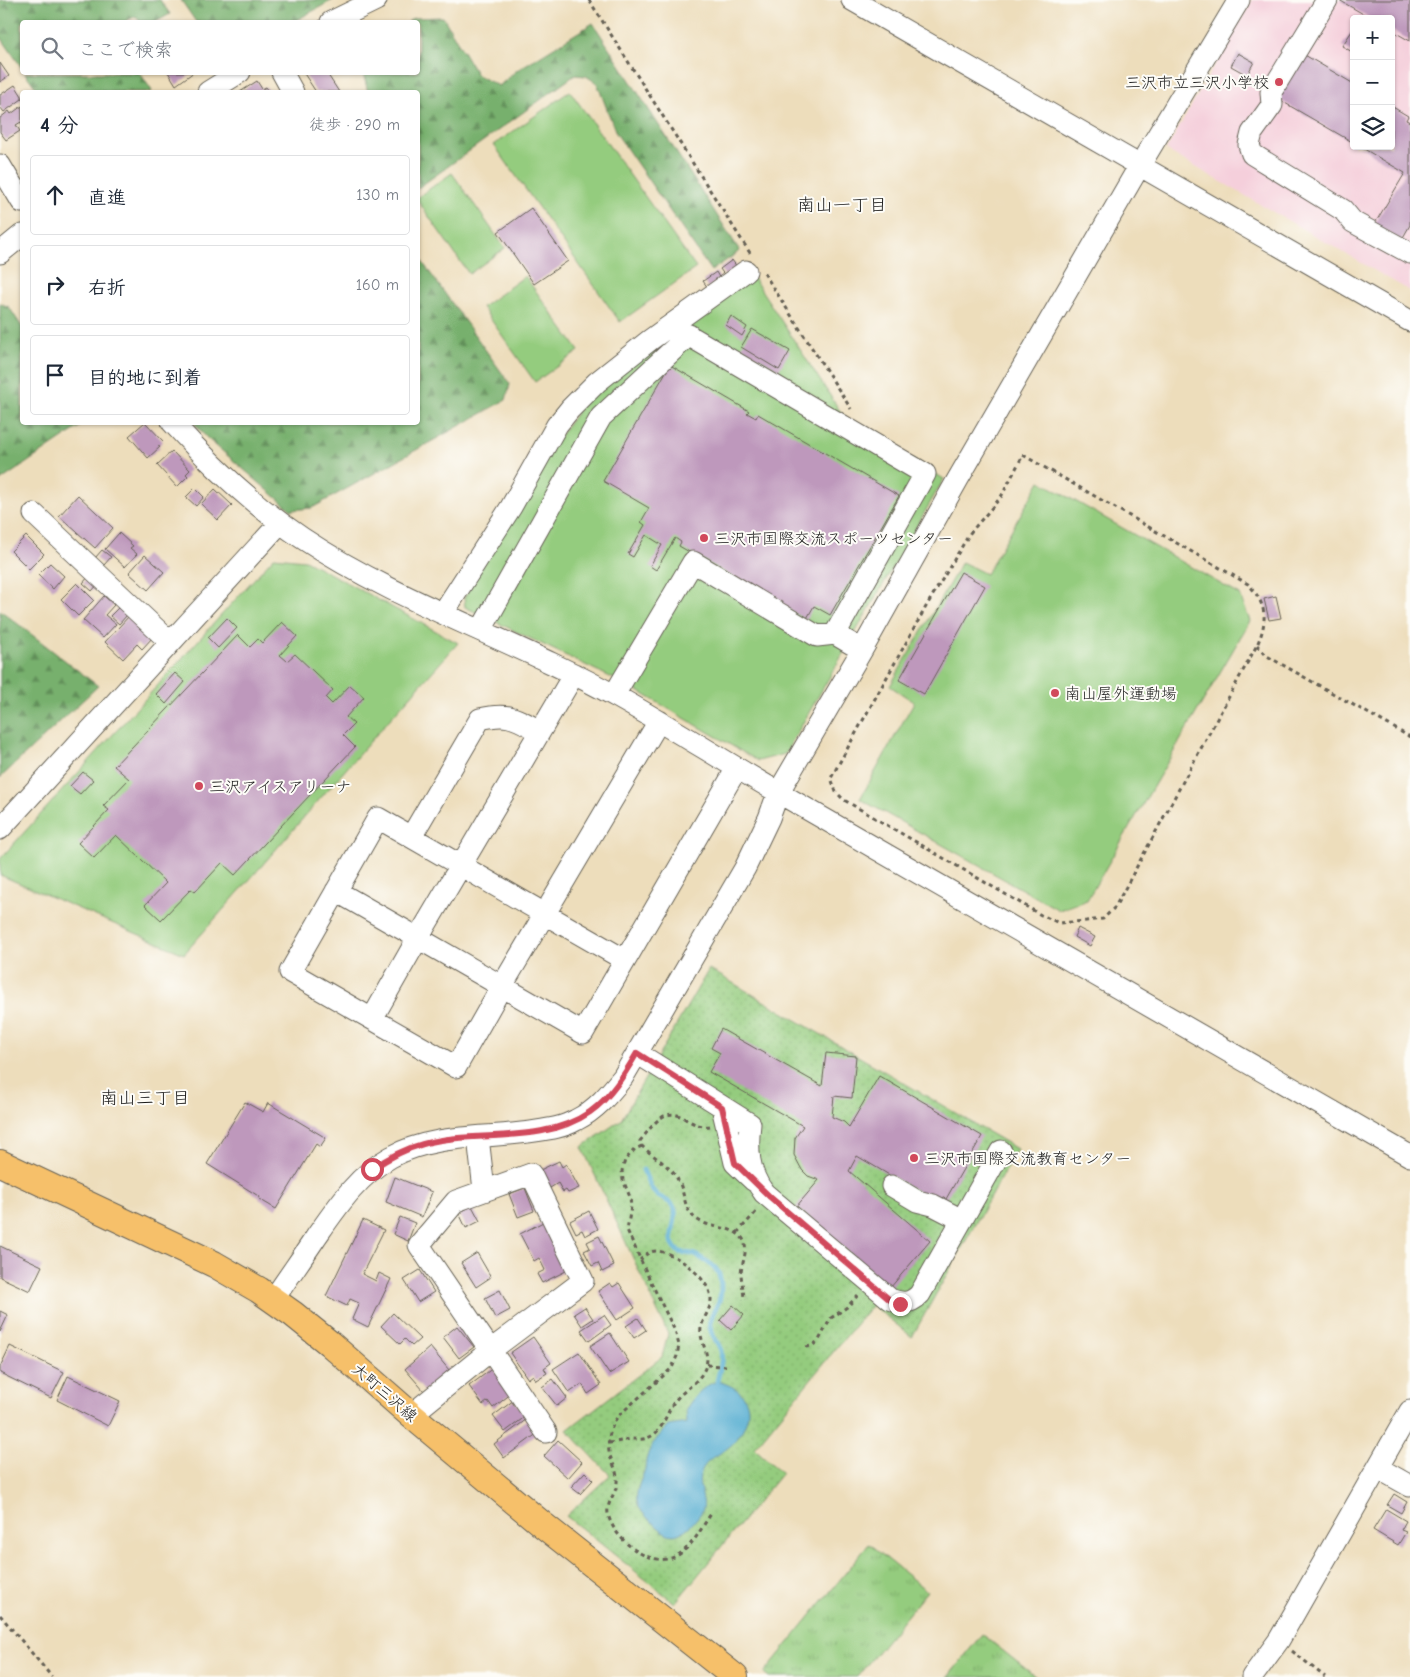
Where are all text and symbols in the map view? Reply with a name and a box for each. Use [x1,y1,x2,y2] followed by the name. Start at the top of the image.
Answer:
[1350,15,1395,150] map controls
[1350,15,1395,60] button: +
[20,20,420,75] search box
[38,34,66,62] icon: search
[78,39,173,61] text: ここで検索
[1350,60,1395,105] button: −
[1125,74,1269,92] place label: 三沢市立三沢小学校
[1273,76,1285,88] marker: 三沢市立三沢小学校
[1350,105,1395,150] button: layers
[40,113,78,137] text: 4 分
[309,116,400,134] text: 徒歩 · 290 m
[41,181,69,209] icon: ahead
[356,186,399,204] text: 130 m
[88,187,126,209] text: 直進
[797,195,887,216] district label: 南山一丁目
[41,271,69,299] icon: right
[356,276,399,294] text: 160 m
[88,277,126,299] text: 右折
[41,361,69,389] icon: arrive
[88,367,202,389] text: 目的地に到着
[714,530,953,548] place label: 三沢市国際交流スポーツセンター
[698,532,710,544] marker: 三沢市国際交流スポーツセンター
[1065,685,1177,703] place label: 南山屋外運動場
[1049,687,1061,699] marker: 南山屋外運動場
[209,778,351,796] place label: 三沢アイスアリーナ
[193,780,205,792] marker: 三沢アイスアリーナ
[100,1088,190,1109] district label: 南山三丁目
[924,1150,1131,1168] place label: 三沢市国際交流教育センター
[908,1152,920,1164] marker: 三沢市国際交流教育センター
[361,1158,384,1181] route start
[889,1293,912,1316] route end
[348,1360,420,1426] street label: 大町三沢線

